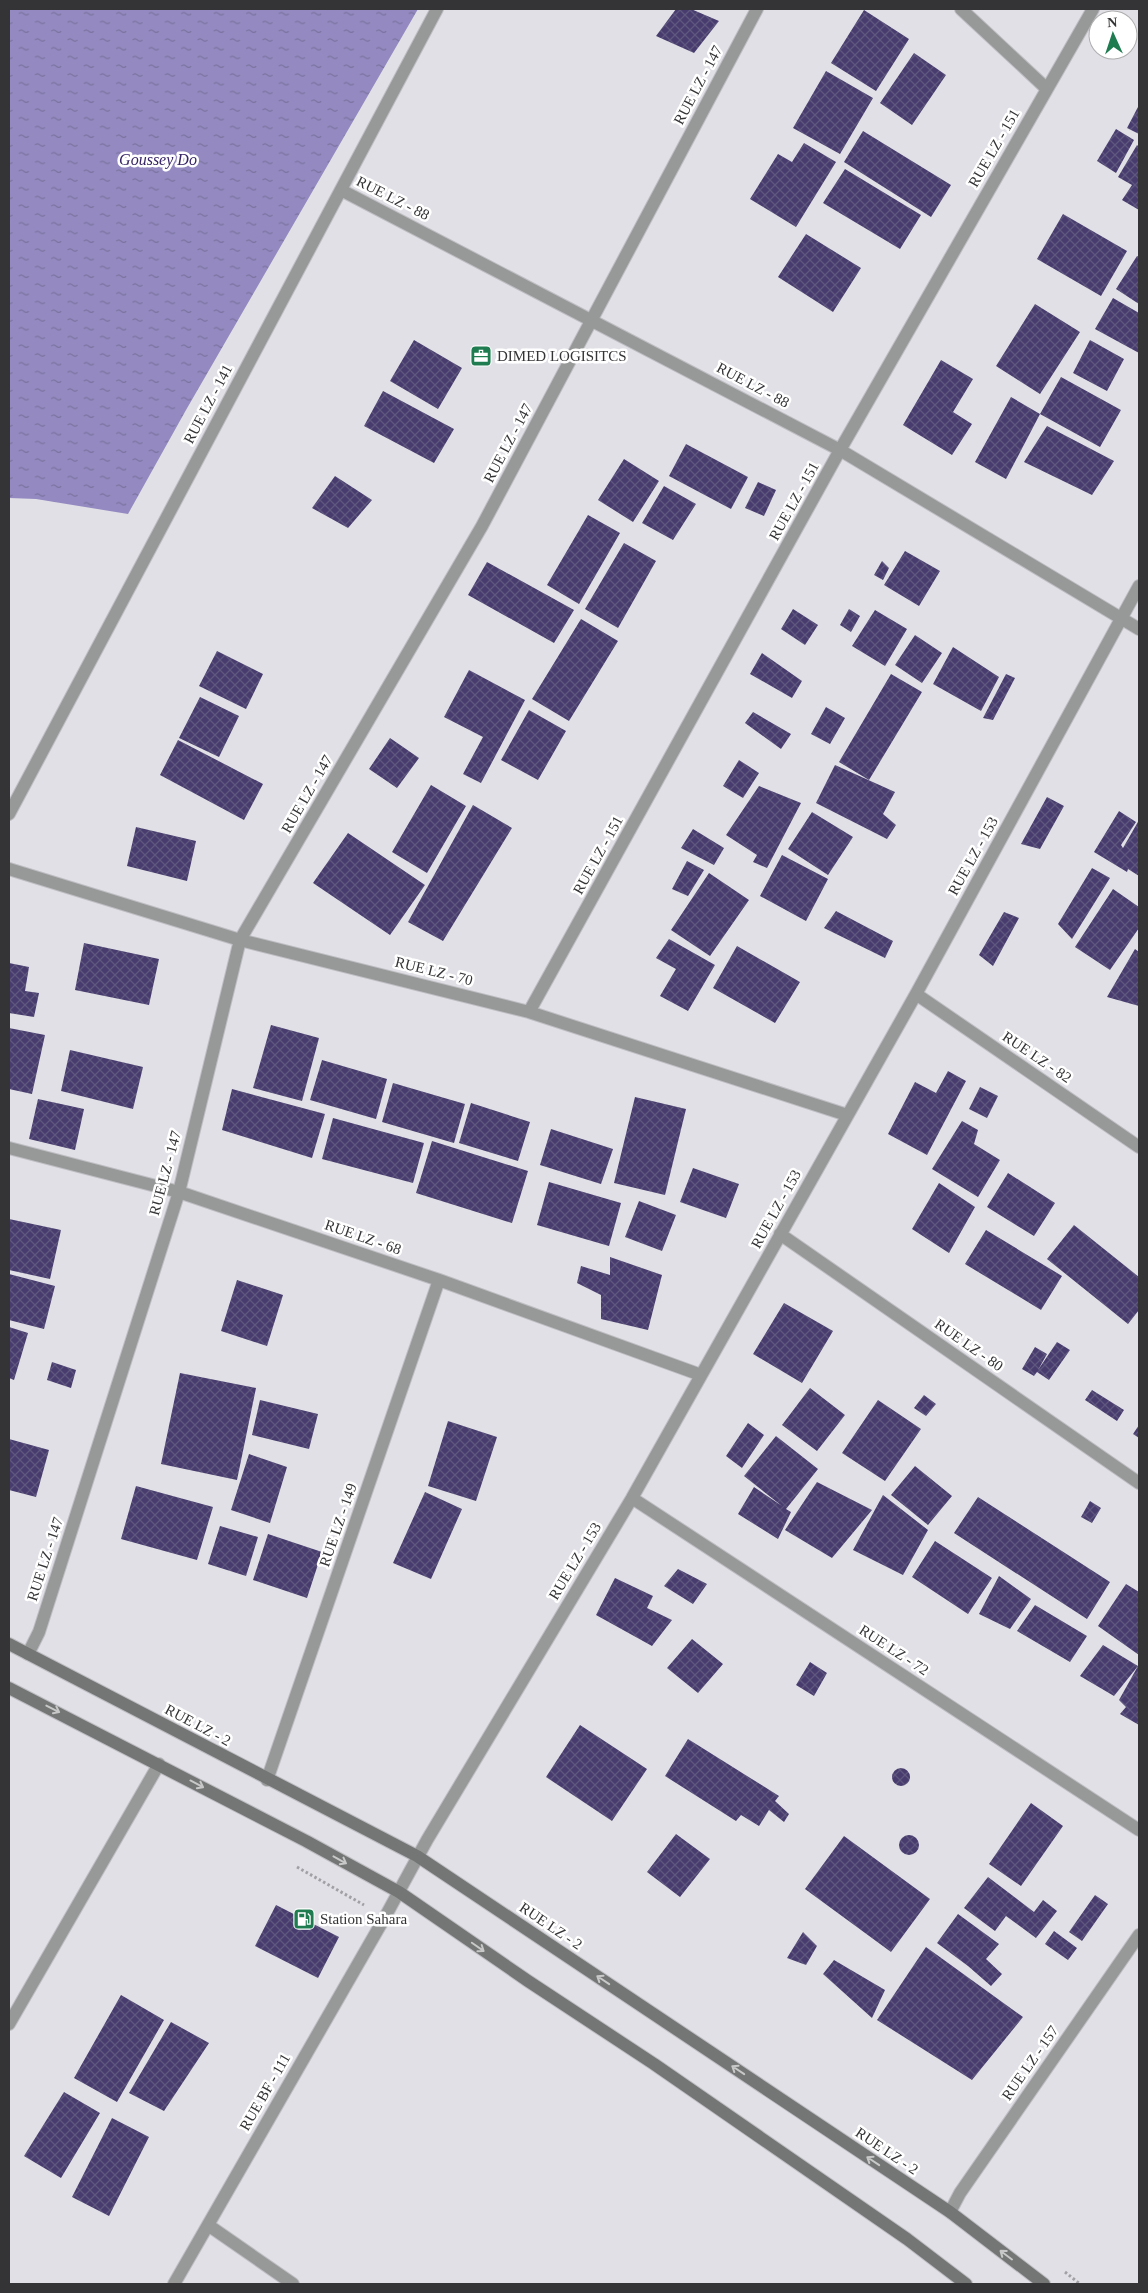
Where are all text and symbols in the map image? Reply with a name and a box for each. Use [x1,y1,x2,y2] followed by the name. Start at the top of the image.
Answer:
[1088,10,1138,60] north arrow
[1107,15,1118,30] text: N
[670,42,726,127] street label: RUE LZ - 147
[965,106,1023,190] street label: RUE LZ - 151
[119,151,197,169] water label: Goussey Do
[354,173,432,223] street label: RUE LZ - 88
[469,344,493,368] office icon: DIMED LOGISITCS
[497,348,627,364] place label: DIMED LOGISITCS
[714,359,792,411] street label: RUE LZ - 88
[180,362,236,446] street label: RUE LZ - 141
[480,400,536,485] street label: RUE LZ - 147
[766,459,822,543] street label: RUE LZ - 151
[278,752,336,836] street label: RUE LZ - 147
[570,813,626,897] street label: RUE LZ - 151
[945,814,1001,898] street label: RUE LZ - 153
[393,954,475,988] street label: RUE LZ - 70
[1000,1028,1074,1086] street label: RUE LZ - 82
[146,1128,184,1217] street label: RUE LZ - 147
[748,1167,804,1251] street label: RUE LZ - 153
[323,1216,403,1258] street label: RUE LZ - 68
[932,1316,1006,1374] street label: RUE LZ - 80
[316,1481,360,1569] street label: RUE LZ - 149
[24,1515,66,1603] street label: RUE LZ - 147
[546,1520,604,1602] street label: RUE LZ - 153
[856,1622,932,1678] street label: RUE LZ - 72
[162,1701,234,1749] street label: RUE LZ - 2
[45,1704,60,1714] one-way arrow
[189,1779,204,1789] one-way arrow
[333,1855,348,1865] one-way arrow
[517,1899,585,1953] street label: RUE LZ - 2
[292,1907,316,1931] fuel station icon: Station Sahara
[320,1911,407,1927] place label: Station Sahara
[470,1942,484,1952] one-way arrow
[596,1975,610,1985] one-way arrow
[998,2022,1062,2103] street label: RUE LZ - 157
[237,2051,293,2133] street label: RUE BF - 111
[731,2065,745,2075] one-way arrow
[853,2124,921,2178] street label: RUE LZ - 2
[866,2155,880,2166] one-way arrow
[999,2249,1012,2260] one-way arrow

